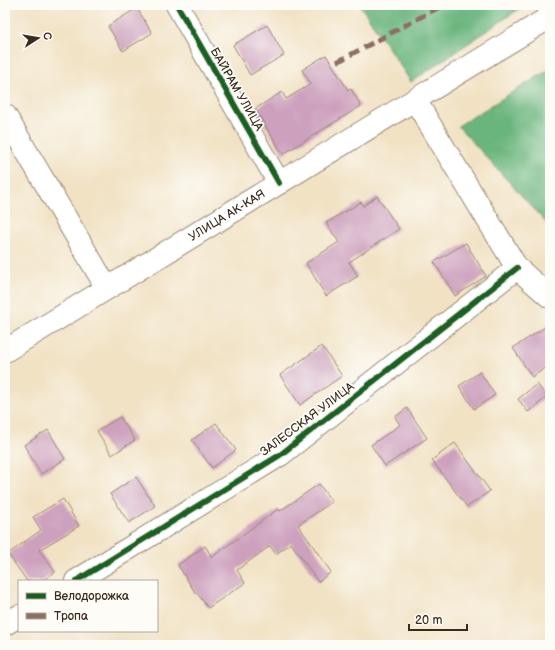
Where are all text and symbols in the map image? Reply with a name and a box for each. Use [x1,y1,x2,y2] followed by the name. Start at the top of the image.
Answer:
[18,18,58,58] north arrow
[40,31,55,41] text: С
[207,45,267,134] street label: БАЙРАМ УЛИЦА
[186,186,268,245] street label: УЛИЦА АК-КАЯ
[257,379,358,460] street label: ЗАЛЕССКАЯ УЛИЦА
[18,580,158,632] legend
[54,589,129,604] text: Велодорожка
[409,606,467,632] scale bar
[54,609,88,624] text: Тропа
[415,613,442,628] text: 20 m

